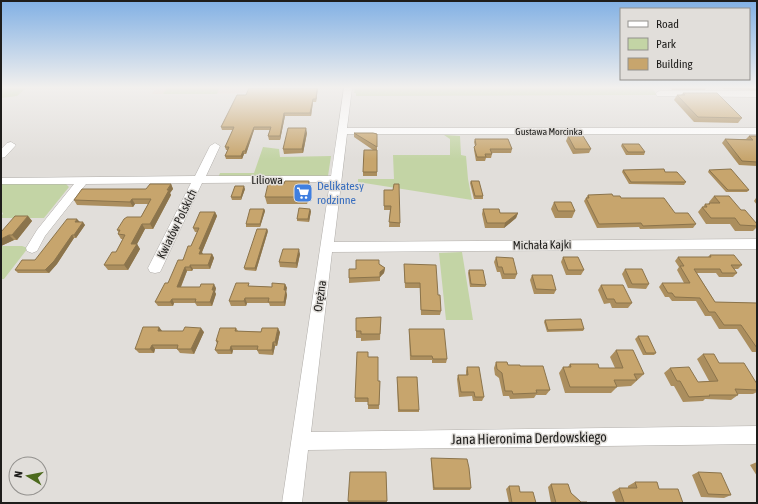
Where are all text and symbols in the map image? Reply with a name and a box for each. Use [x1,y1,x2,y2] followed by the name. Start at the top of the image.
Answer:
[620,8,750,80] legend
[656,17,679,31] text: Road
[656,37,677,51] text: Park
[656,57,694,71] text: Building
[515,126,583,137] street label: Gustawa Morcinka
[251,173,283,187] street label: Liliowa
[317,179,364,207] place label: Delikatesy rodzinne
[292,182,314,204] supermarket icon: Delikatesy rodzinne
[154,187,200,261] street label: Kwiatów Polskich
[513,237,571,253] street label: Michała Kajki
[311,279,329,313] street label: Orężna
[451,429,607,447] street label: Jana Hieronima Derdowskiego
[8,456,48,496] north arrow
[12,470,25,479] text: N

